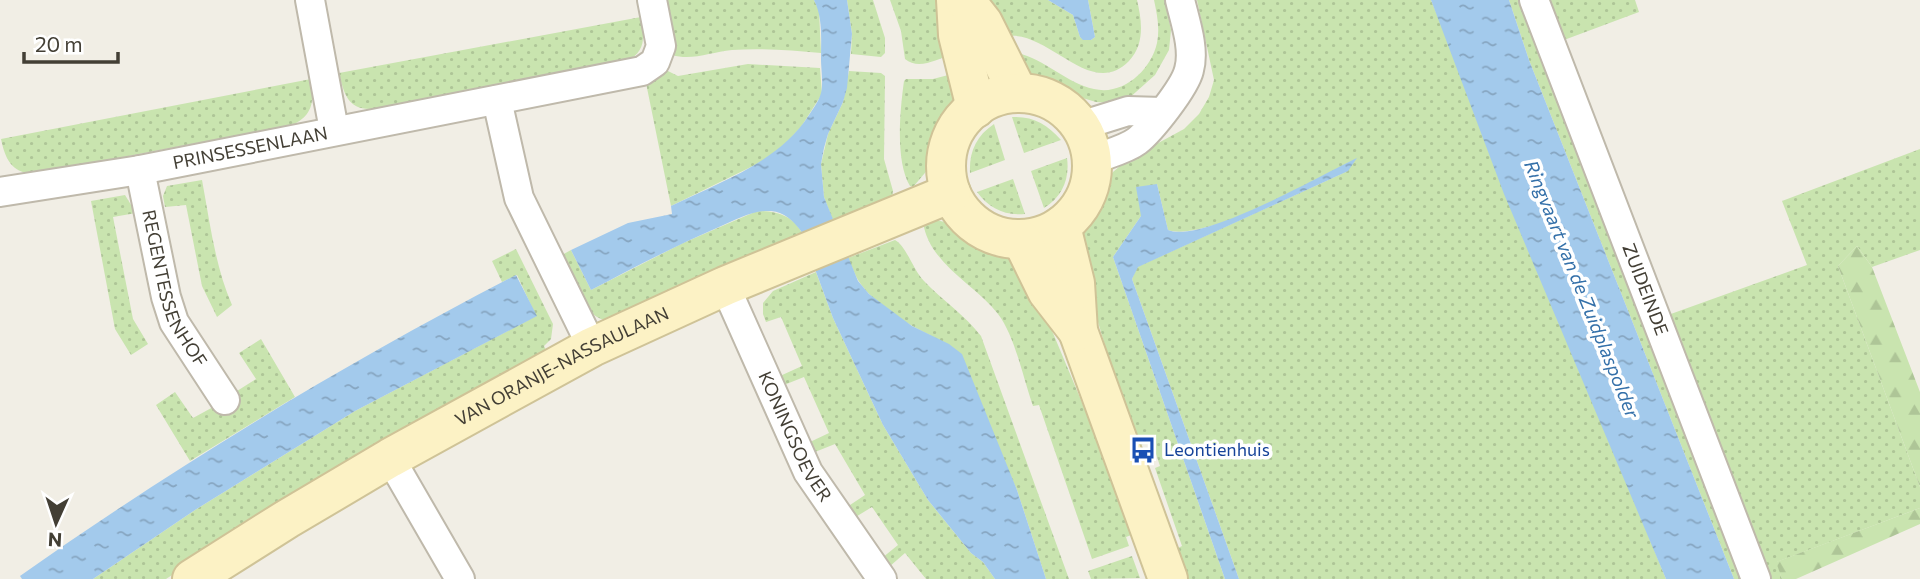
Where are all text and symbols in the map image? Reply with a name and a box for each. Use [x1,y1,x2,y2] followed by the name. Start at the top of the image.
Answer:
[24,21,119,65] scale bar
[35,31,83,56] text: 20 m
[171,121,329,173] street label: PRINSESSENLAAN
[1520,157,1645,422] water label: Ringvaart van de Zuidplaspolder
[138,208,212,370] street label: REGENTESSENHOF
[1618,240,1674,338] street label: ZUIDEINDE
[451,301,672,430] street label: VAN ORANJE-NASSAULAAN
[754,368,837,505] street label: KONINGSOEVER
[1128,435,1158,465] bus stop icon: Leontienhuis
[1164,438,1270,460] place label: Leontienhuis
[21,488,91,558] north arrow
[47,529,63,552] text: N

